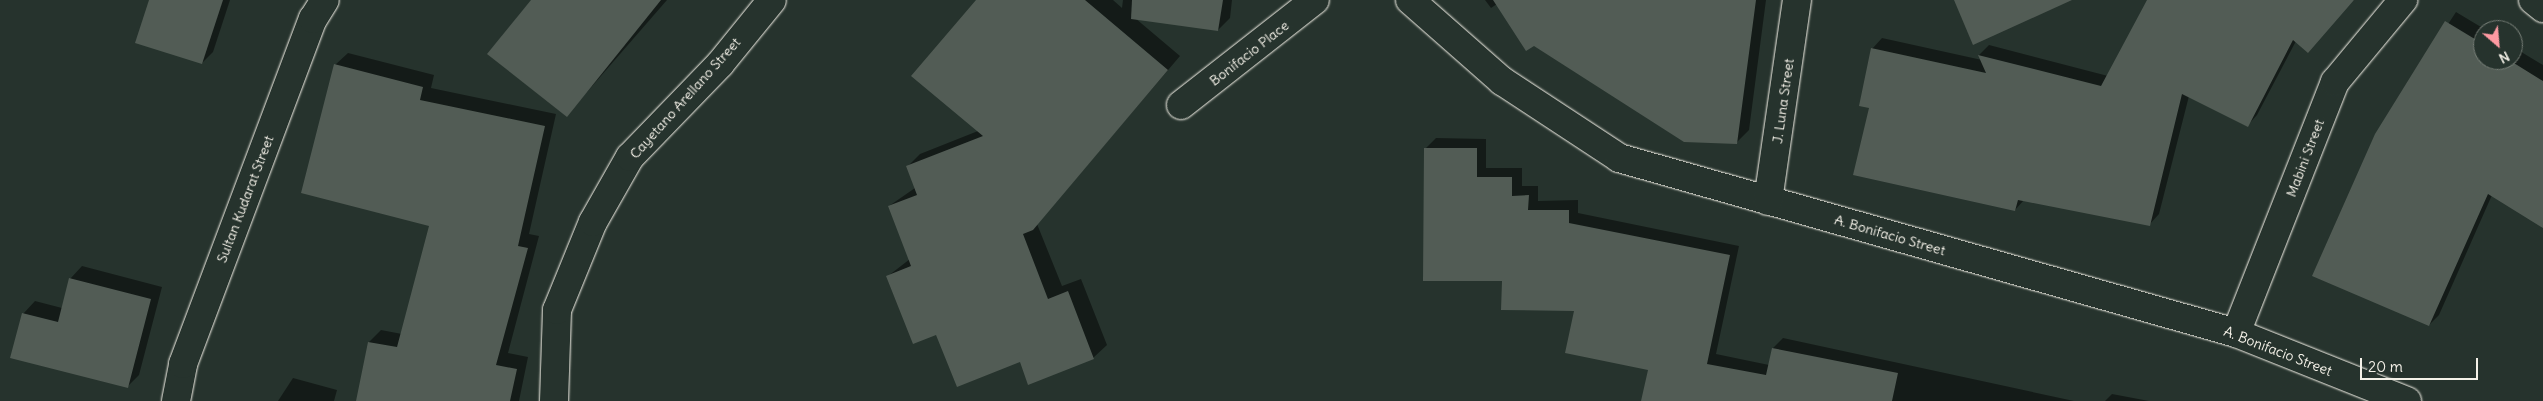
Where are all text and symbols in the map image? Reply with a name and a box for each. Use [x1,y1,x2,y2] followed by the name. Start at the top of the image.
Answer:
[1206,17,1292,89] street label: Bonifacio Place
[2473,20,2523,70] north arrow
[626,34,744,162] street label: Cayetano Arellano Street
[2496,47,2513,68] text: N
[1769,57,1797,145] street label: J. Luna Street
[2282,117,2328,199] street label: Mabini Street
[213,133,277,265] street label: Sultan Kudarat Street
[1833,211,1947,259] street label: A. Bonifacio Street
[2221,323,2335,379] street label: A. Bonifacio Street
[2363,348,2480,380] scale bar
[2368,357,2403,376] text: 20 m

